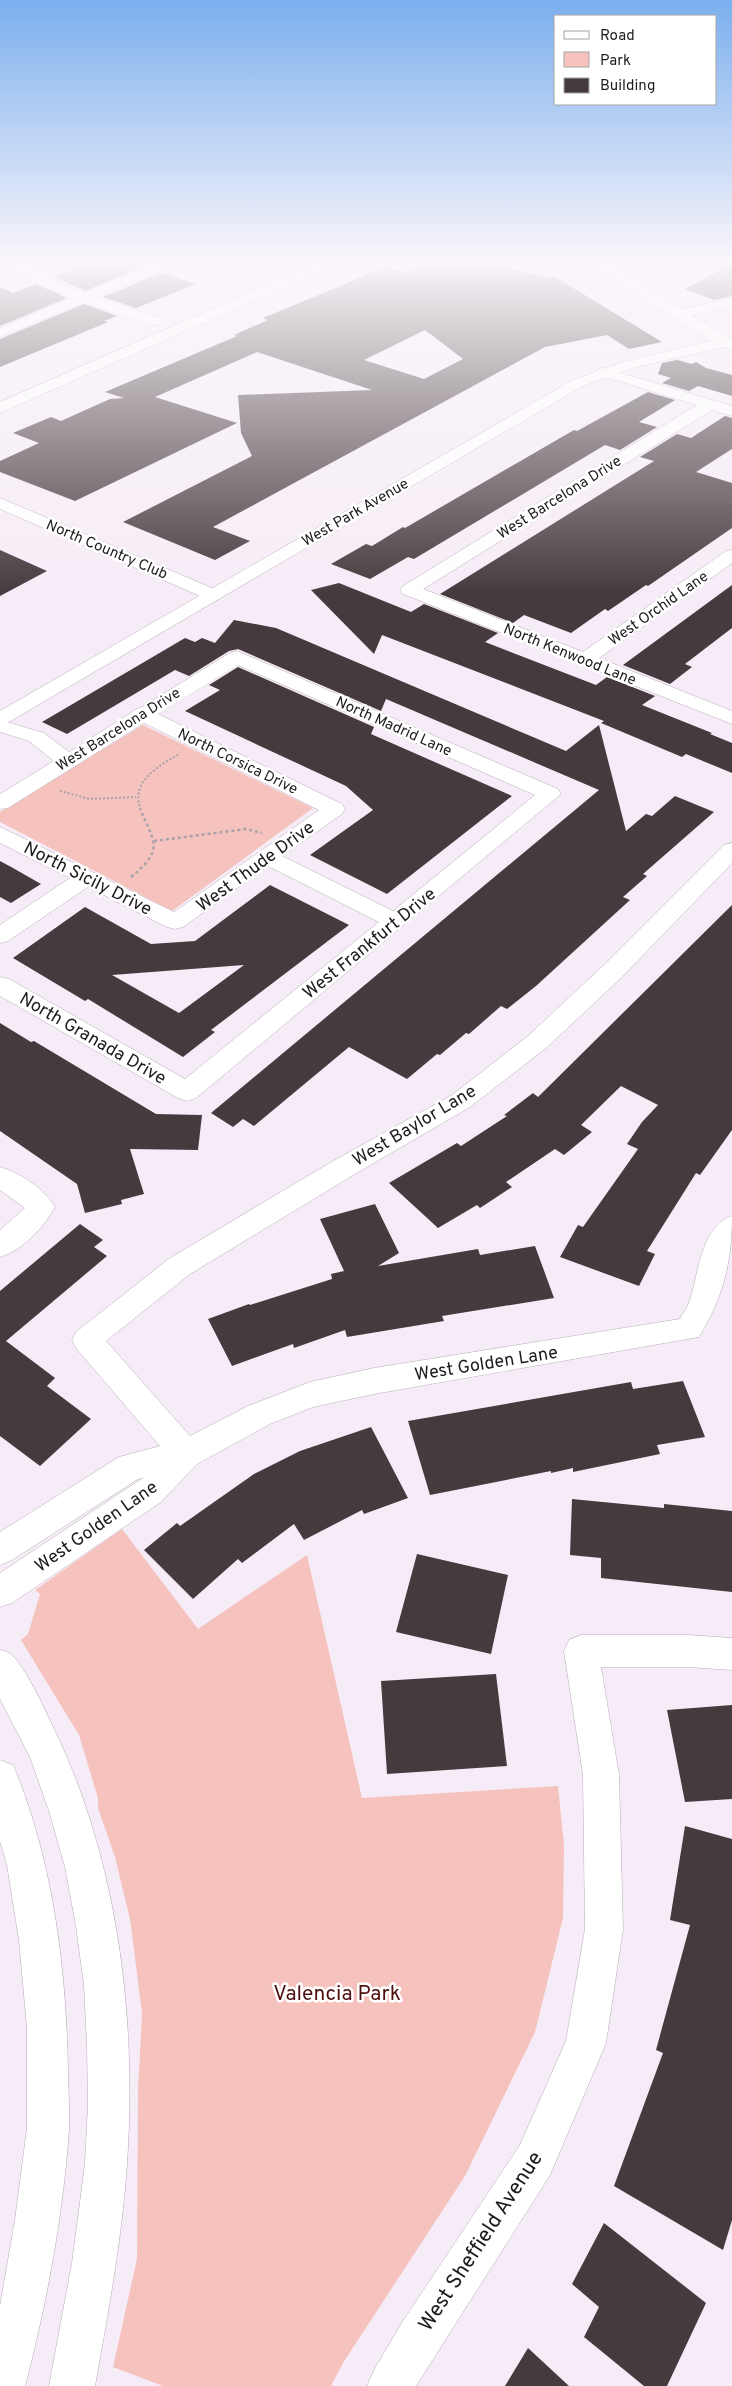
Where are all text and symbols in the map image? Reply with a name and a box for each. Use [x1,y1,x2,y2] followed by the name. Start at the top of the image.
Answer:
[554,15,717,105] legend
[600,27,635,46] text: Road
[600,52,631,71] text: Park
[600,77,655,96] text: Building
[494,452,626,544] street label: West Barcelona Drive
[299,475,413,552] street label: West Park Avenue
[43,516,170,585] street label: North Country Club
[605,568,713,651] street label: West Orchid Lane
[500,620,639,691] street label: North Kenwood Lane
[53,684,185,776] street label: West Barcelona Drive
[332,693,454,762] street label: North Madrid Lane
[174,725,300,800] street label: North Corsica Drive
[192,817,319,918] street label: West Thude Drive
[19,837,155,922] street label: North Sicily Drive
[299,883,441,1005] street label: West Frankfurt Drive
[15,988,170,1091] street label: North Granada Drive
[349,1080,481,1172] street label: West Baylor Lane
[413,1342,560,1387] street label: West Golden Lane
[31,1476,163,1578] street label: West Golden Lane
[273,1981,401,2008] park label: Valencia Park
[413,2147,550,2337] street label: West Sheffield Avenue

